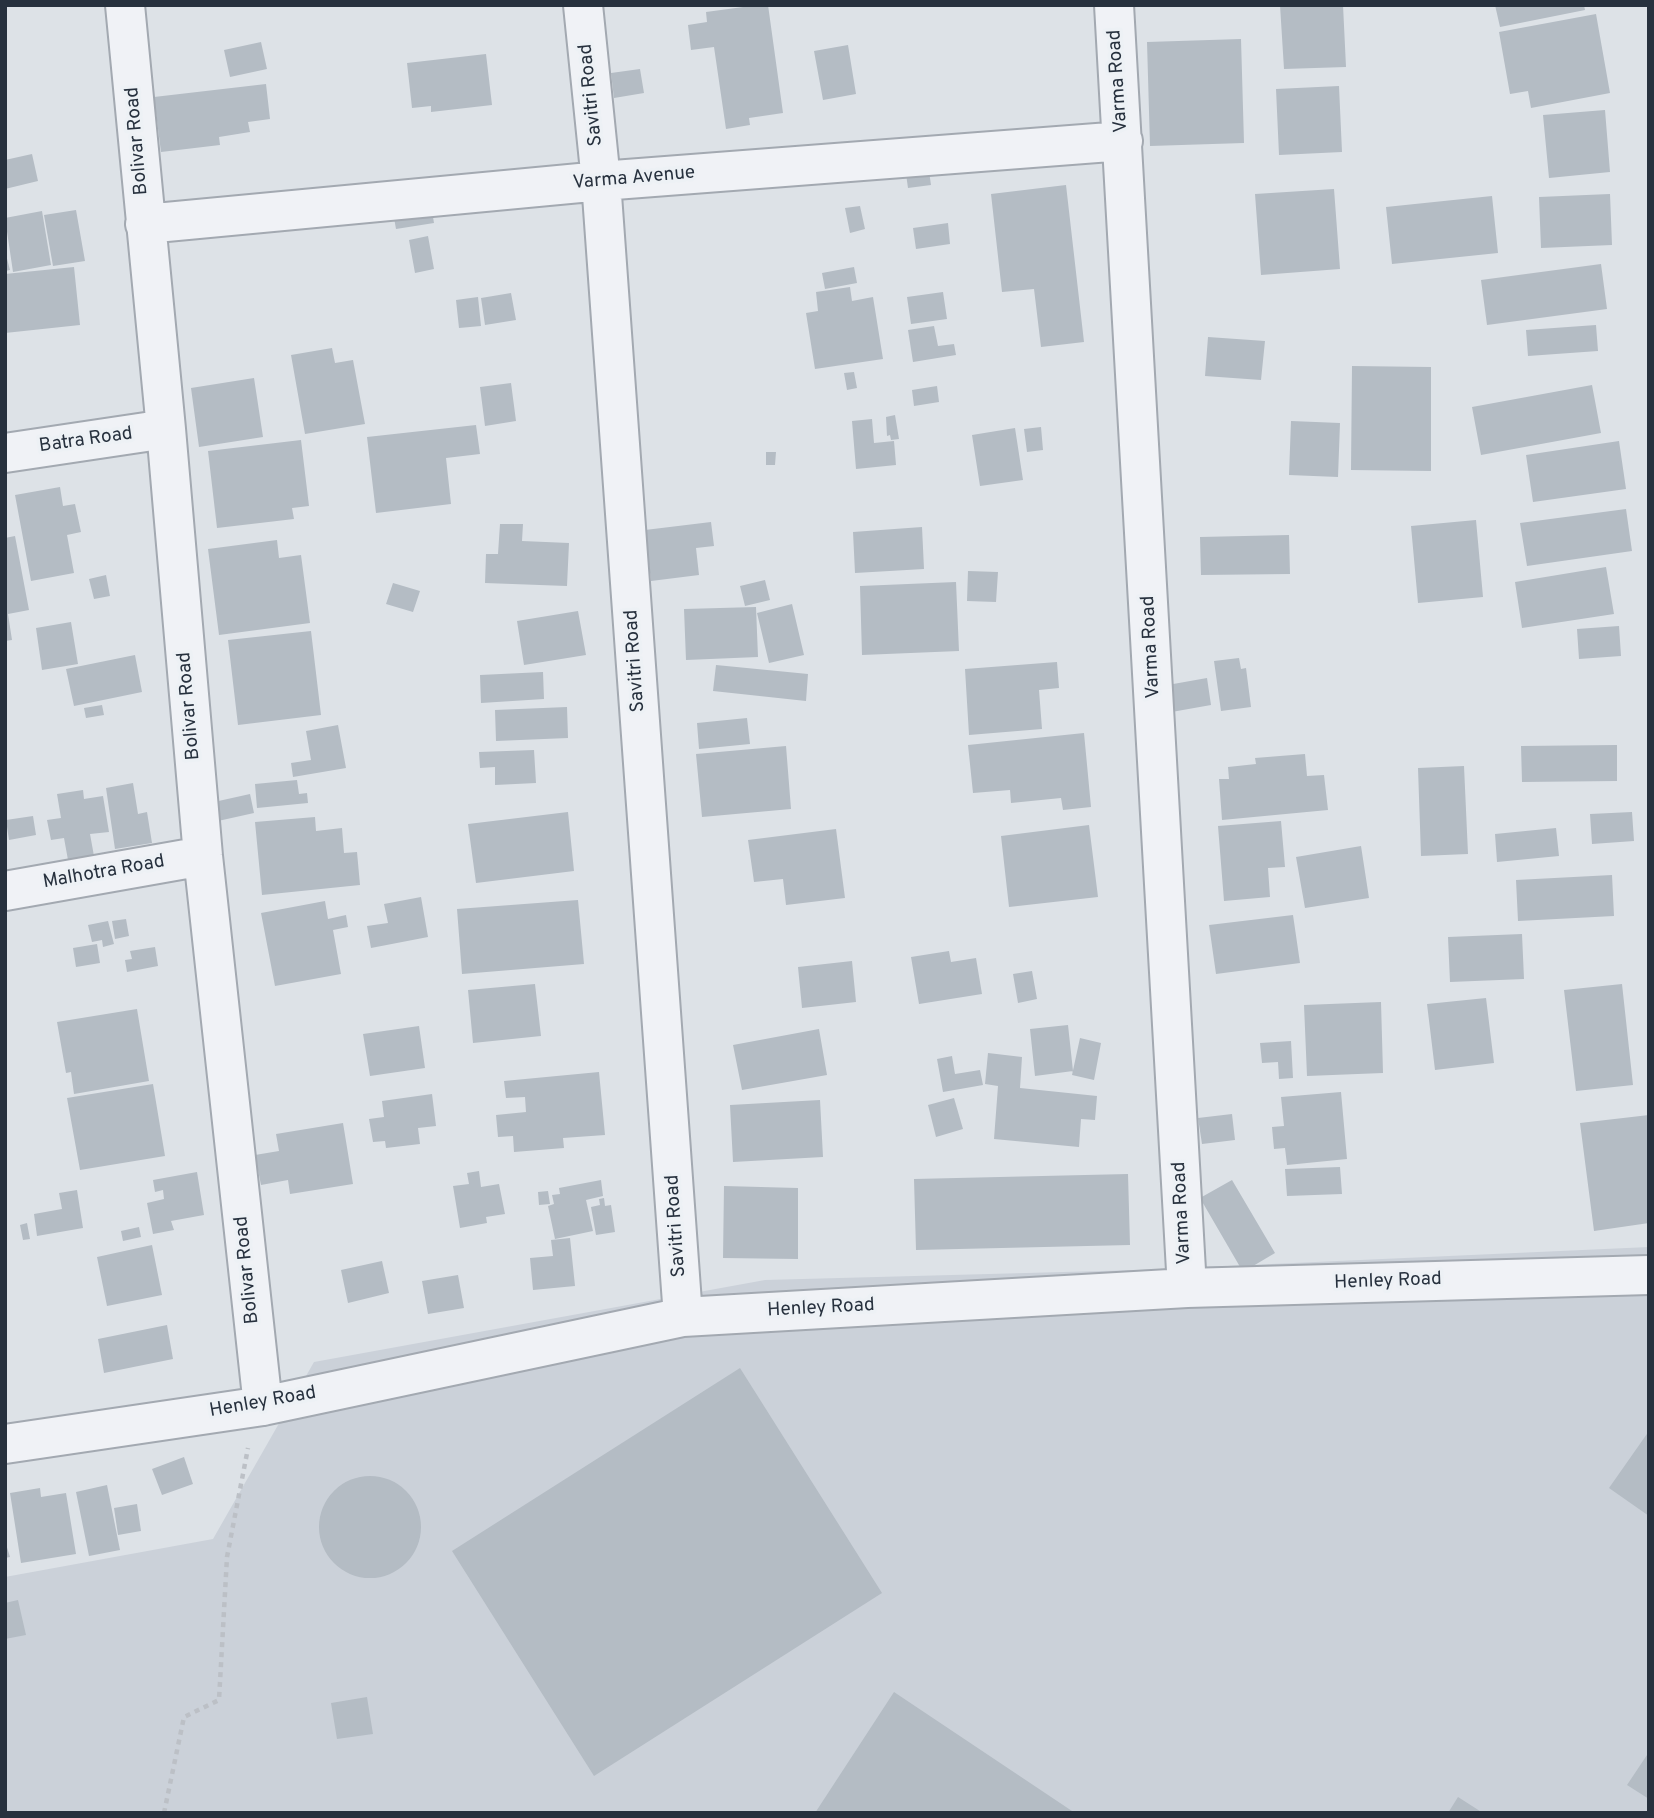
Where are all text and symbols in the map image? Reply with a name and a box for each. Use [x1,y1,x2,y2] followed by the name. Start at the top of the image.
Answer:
[1104,29,1134,133] street label: Varma Road
[575,43,609,147] street label: Savitri Road
[122,86,154,196] street label: Bolivar Road
[572,162,696,196] street label: Varma Avenue
[38,423,134,459] street label: Batra Road
[1138,595,1166,699] street label: Varma Road
[621,609,651,713] street label: Savitri Road
[174,651,206,761] street label: Bolivar Road
[41,851,167,895] street label: Malhotra Road
[1169,1161,1197,1265] street label: Varma Road
[662,1174,692,1278] street label: Savitri Road
[231,1215,265,1325] street label: Bolivar Road
[1334,1269,1442,1295] street label: Henley Road
[767,1295,875,1323] street label: Henley Road
[208,1382,318,1424] street label: Henley Road

